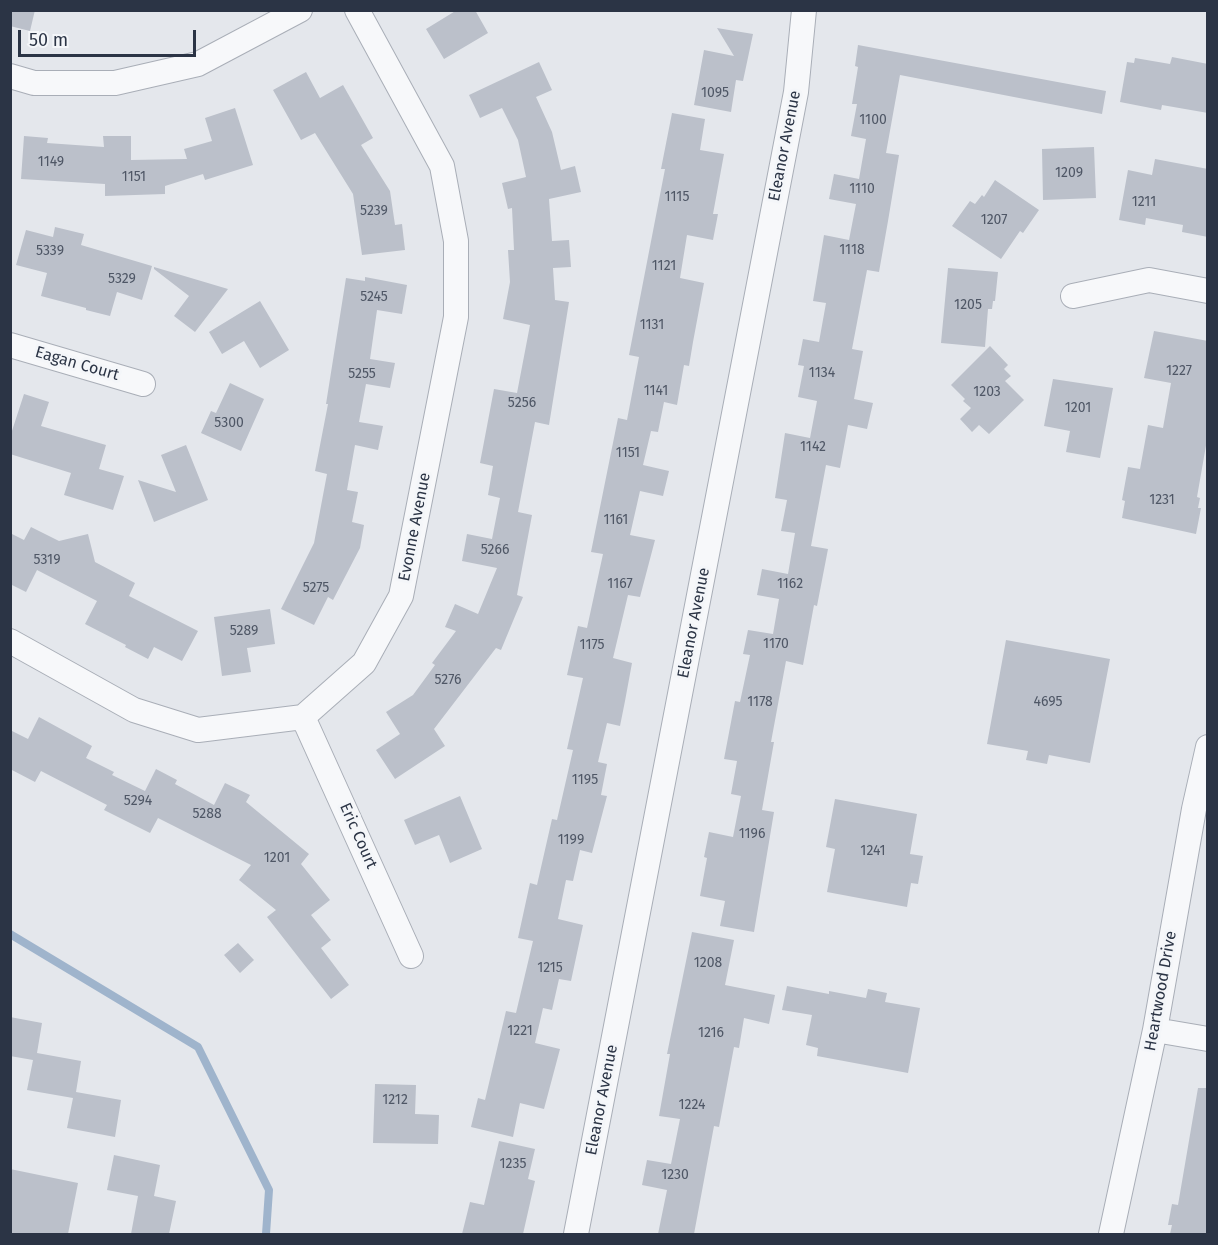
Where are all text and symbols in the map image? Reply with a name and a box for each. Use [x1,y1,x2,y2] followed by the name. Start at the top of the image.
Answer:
[21,18,200,56] scale bar
[29,29,68,51] text: 50 m
[701,85,729,101] house number: 1095
[765,89,805,203] street label: Eleanor Avenue
[859,112,887,128] house number: 1100
[38,154,64,170] house number: 1149
[1055,165,1083,181] house number: 1209
[122,169,146,185] house number: 1151
[849,181,875,197] house number: 1110
[665,189,689,205] house number: 1115
[1132,194,1156,210] house number: 1211
[360,203,388,219] house number: 5239
[981,212,1007,228] house number: 1207
[839,242,865,258] house number: 1118
[36,243,64,259] house number: 5339
[652,258,676,274] house number: 1121
[108,271,136,287] house number: 5329
[360,289,388,305] house number: 5245
[954,297,982,313] house number: 1205
[640,317,664,333] house number: 1131
[33,343,121,385] street label: Eagan Court
[1166,363,1192,379] house number: 1227
[809,365,835,381] house number: 1134
[348,366,376,382] house number: 5255
[644,383,668,399] house number: 1141
[973,384,1001,400] house number: 1203
[508,395,536,411] house number: 5256
[1065,400,1091,416] house number: 1201
[214,415,244,431] house number: 5300
[800,439,826,455] house number: 1142
[616,445,640,461] house number: 1151
[395,471,435,583] street label: Evonne Avenue
[1149,492,1175,508] house number: 1231
[604,512,628,528] house number: 1161
[481,542,509,558] house number: 5266
[34,552,60,568] house number: 5319
[674,566,714,680] street label: Eleanor Avenue
[607,576,633,592] house number: 1167
[777,576,803,592] house number: 1162
[303,580,329,596] house number: 5275
[230,623,258,639] house number: 5289
[763,636,789,652] house number: 1170
[580,637,604,653] house number: 1175
[435,672,461,688] house number: 5276
[747,694,773,710] house number: 1178
[1033,694,1063,710] house number: 4695
[572,772,598,788] house number: 1195
[124,793,152,809] house number: 5294
[335,800,381,872] street label: Eric Court
[192,806,222,822] house number: 5288
[739,826,765,842] house number: 1196
[558,832,584,848] house number: 1199
[860,843,886,859] house number: 1241
[264,850,290,866] house number: 1201
[1141,929,1181,1053] street label: Heartwood Drive
[694,955,722,971] house number: 1208
[537,960,563,976] house number: 1215
[507,1023,533,1039] house number: 1221
[698,1025,724,1041] house number: 1216
[582,1043,622,1157] street label: Eleanor Avenue
[382,1092,408,1108] house number: 1212
[679,1097,705,1113] house number: 1224
[500,1156,526,1172] house number: 1235
[661,1167,689,1183] house number: 1230

